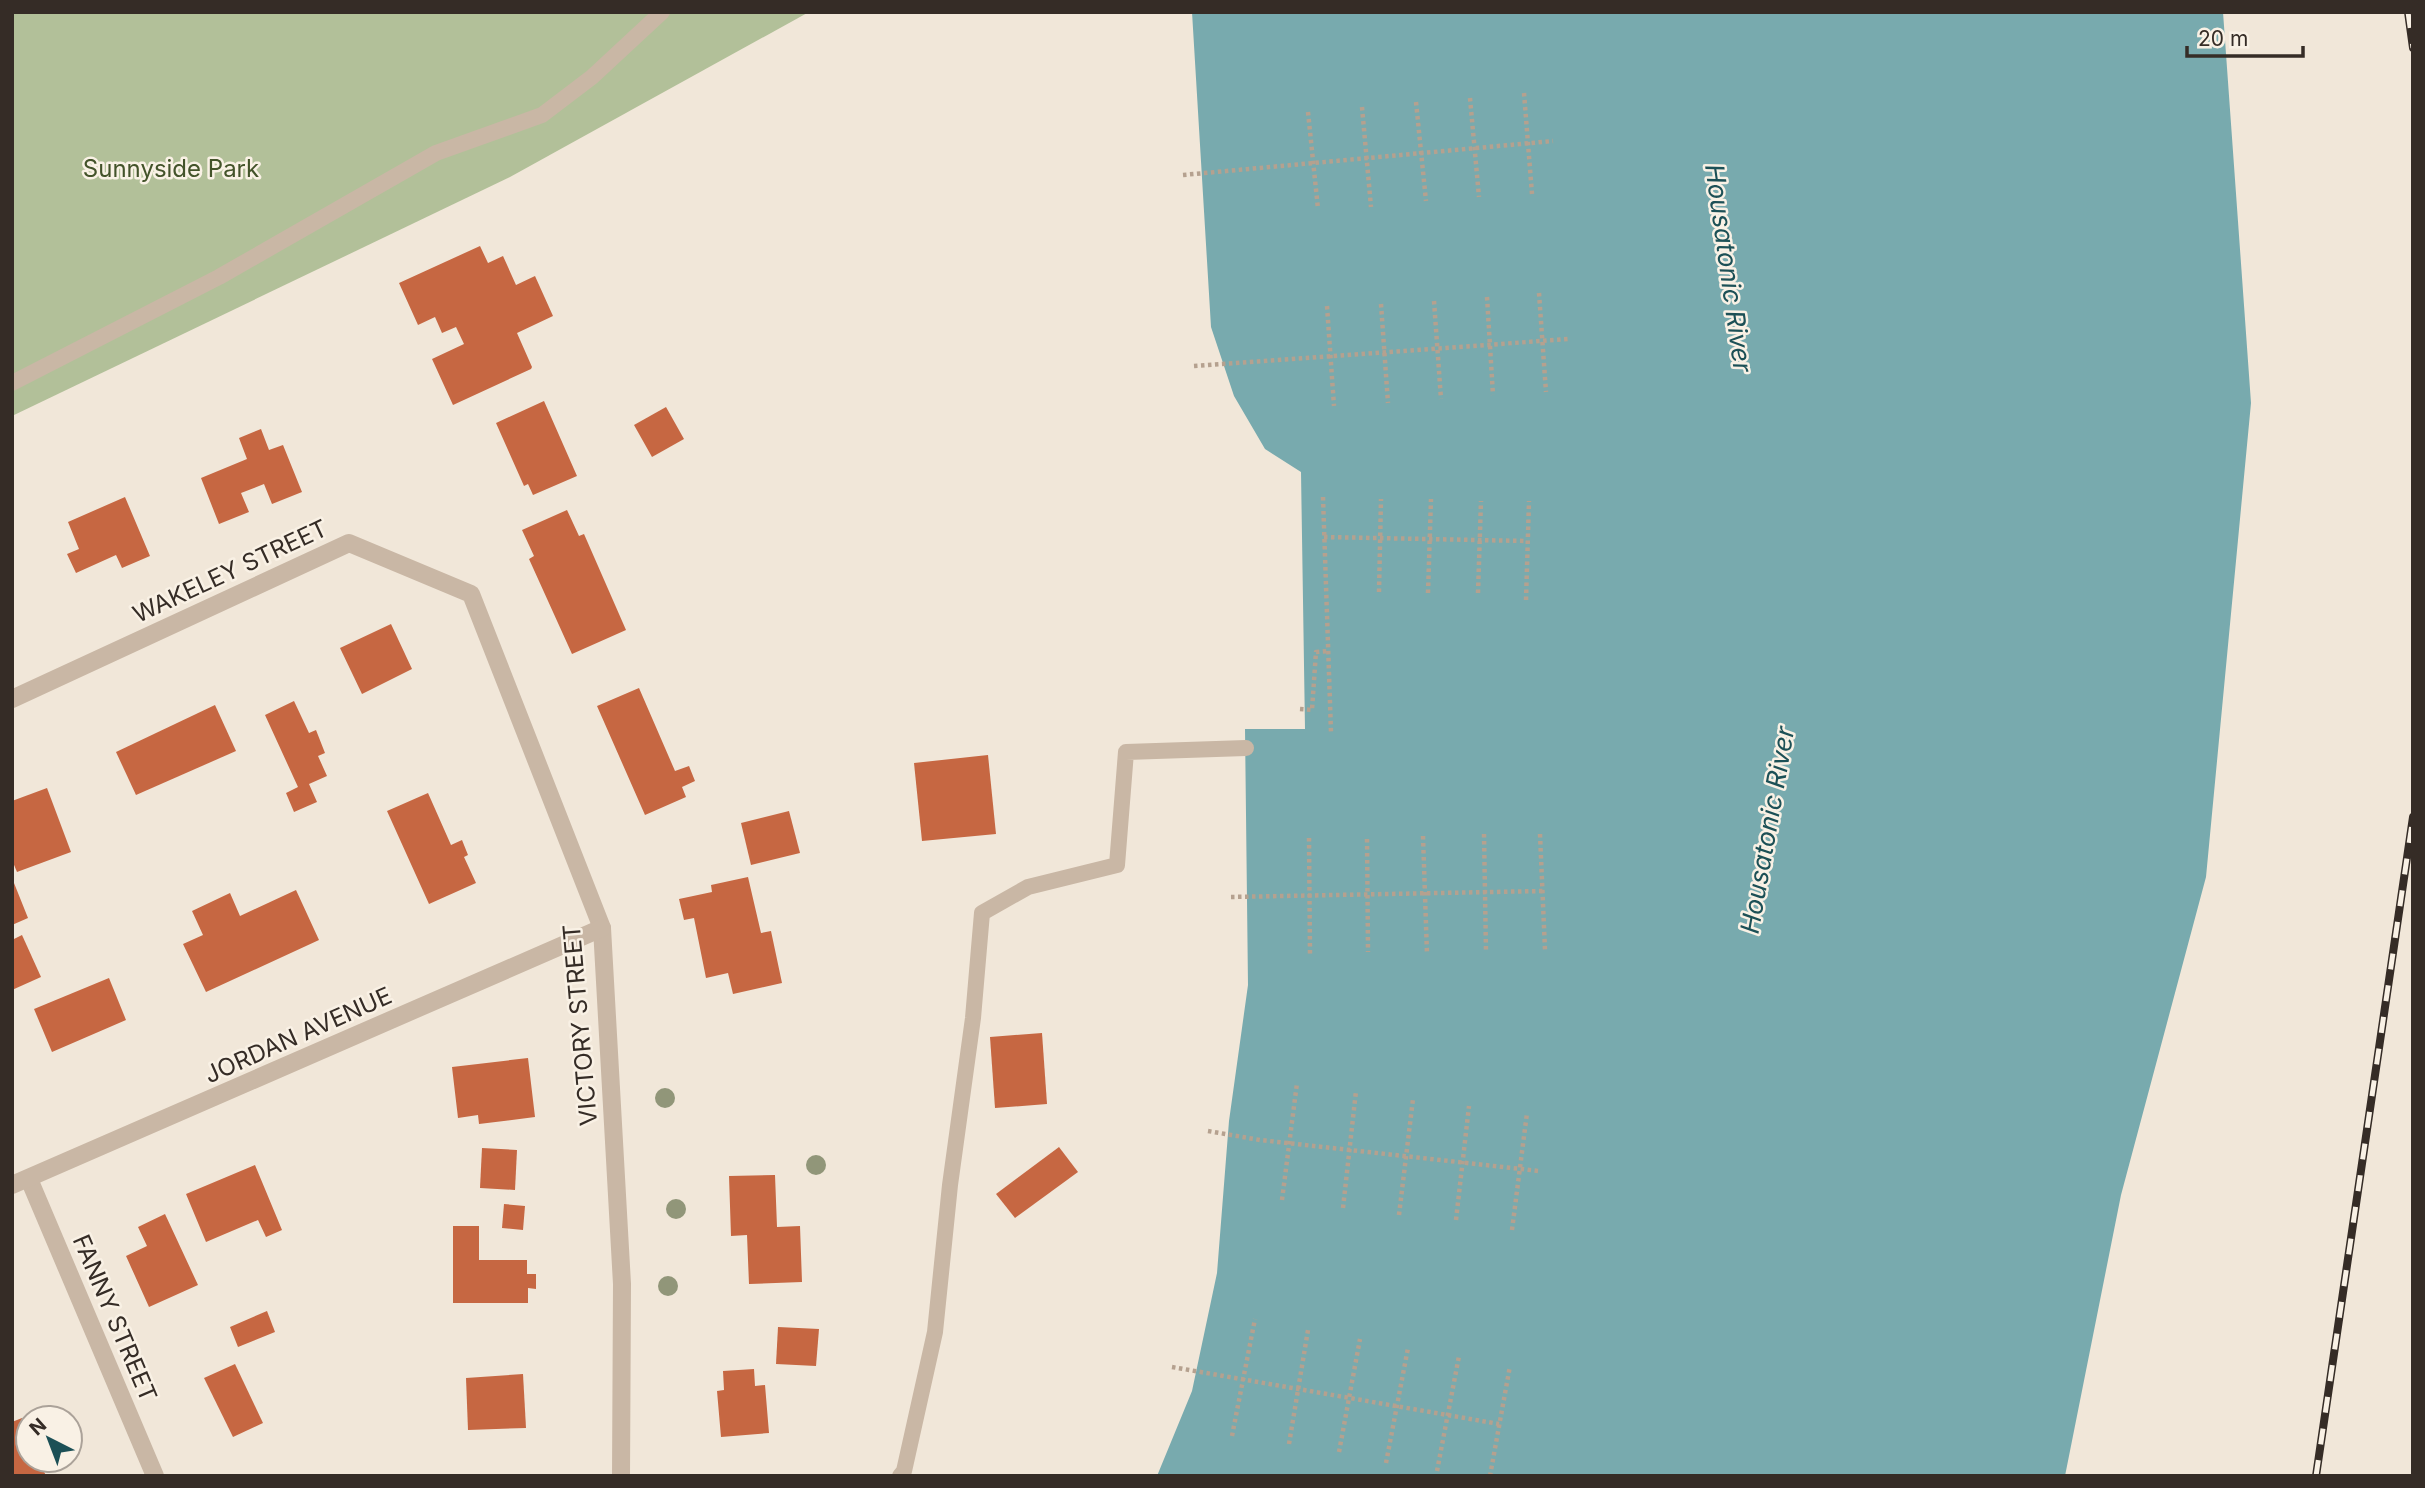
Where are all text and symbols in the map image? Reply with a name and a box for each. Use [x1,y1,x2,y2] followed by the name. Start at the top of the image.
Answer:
[2187,14,2302,58] scale bar
[2198,26,2248,51] text: 20 m
[83,154,259,183] park label: Sunnyside Park
[1699,162,1759,375] water label: Housatonic River
[128,513,332,629] street label: WAKELEY STREET
[1734,723,1801,936] water label: Housatonic River
[557,923,603,1127] street label: VICTORY STREET
[200,981,396,1089] street label: JORDAN AVENUE
[67,1230,163,1406] street label: FANNY STREET
[14,1404,84,1474] north arrow
[25,1413,51,1440] text: N

